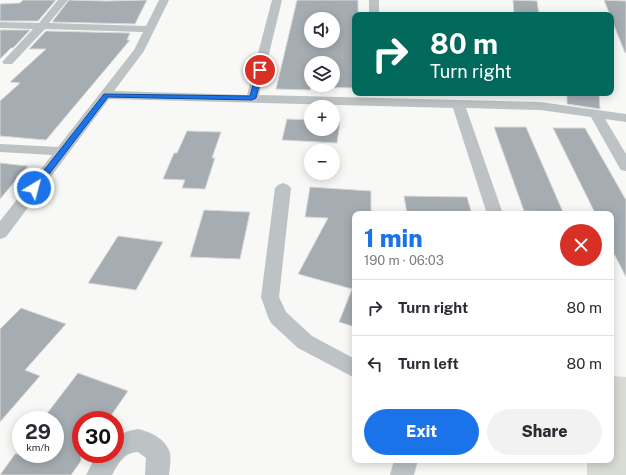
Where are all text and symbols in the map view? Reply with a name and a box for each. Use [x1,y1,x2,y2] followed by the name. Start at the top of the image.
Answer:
[304,12,340,180] map controls
[304,12,340,48] button: sound
[430,27,498,60] text: 80 m
[364,28,416,80] icon: right
[243,53,277,87] pin
[304,56,340,92] button: layers
[249,59,271,81] icon: arrive
[430,61,512,82] text: Turn right
[304,100,340,136] button: +
[304,144,340,180] button: −
[13,167,55,209] position arrow
[364,224,423,252] text: 1 min
[560,224,602,266] button: close
[364,253,444,268] text: 190 m · 06:03
[364,297,386,319] icon: right
[398,299,468,316] text: Turn right
[567,299,602,316] text: 80 m
[364,353,386,375] icon: left
[398,355,459,372] text: Turn left
[567,355,602,372] text: 80 m
[364,409,479,455] button: Exit
[487,409,602,455] button: Share
[72,411,124,463] speed limit sign: 30
[25,420,51,444] text: 29
[26,441,50,453] text: km/h

